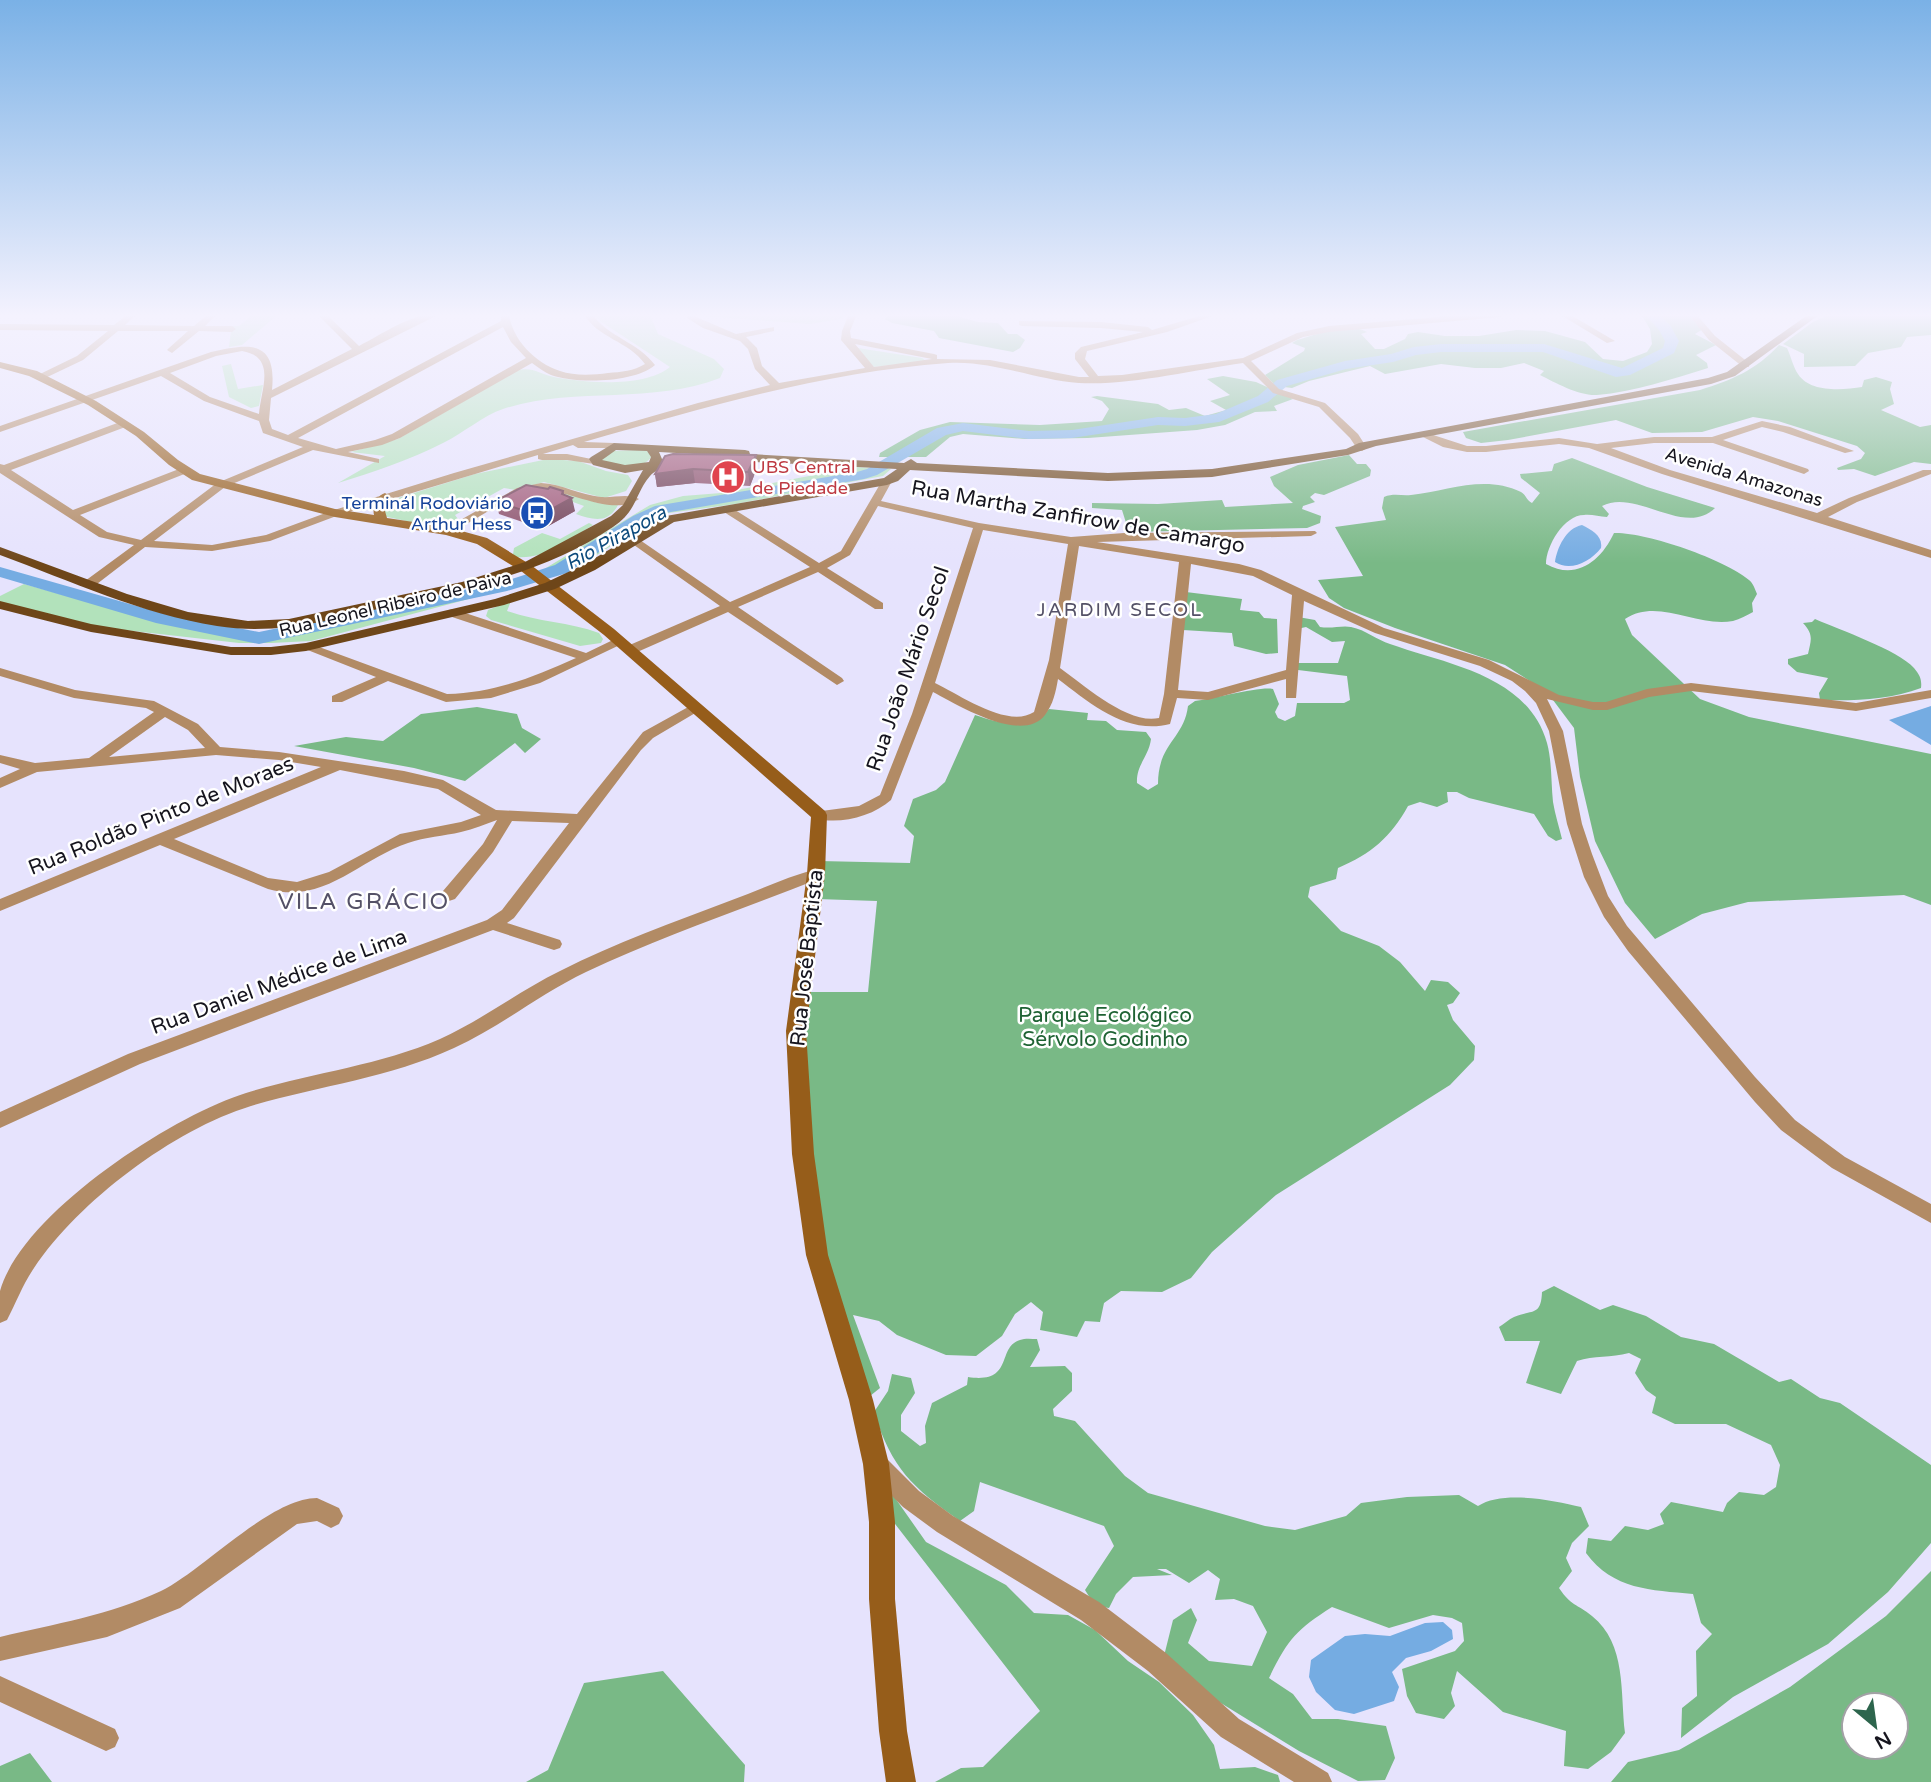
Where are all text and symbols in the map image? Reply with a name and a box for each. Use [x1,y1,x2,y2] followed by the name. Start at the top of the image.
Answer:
[1663,443,1825,511] street label: Avenida Amazonas
[752,456,855,499] place label: UBS Central de Piedade
[709,458,747,496] hospital icon: UBS Central de Piedade
[909,475,1247,559] street label: Rua Martha Zanfirow de Camargo
[341,492,512,535] place label: Terminál Rodoviário Arthur Hess
[518,494,556,532] bus stop icon: Terminál Rodoviário Arthur Hess
[562,501,671,575] water label: Rio Pirapora
[861,563,955,775] street label: Rua João Mário Secol
[277,567,513,641] street label: Rua Leonel Ribeiro de Paiva
[1037,599,1203,621] district label: JARDIM SECOL
[25,751,297,881] street label: Rua Roldão Pinto de Moraes
[785,868,829,1048] street label: Rua José Baptista
[278,888,450,916] district label: VILA GRÁCIO
[147,924,411,1040] street label: Rua Daniel Médice de Lima
[1018,1003,1192,1052] park label: Parque Ecológico Sérvolo Godinho
[1840,1691,1910,1761] north arrow
[1871,1727,1895,1753] text: N

